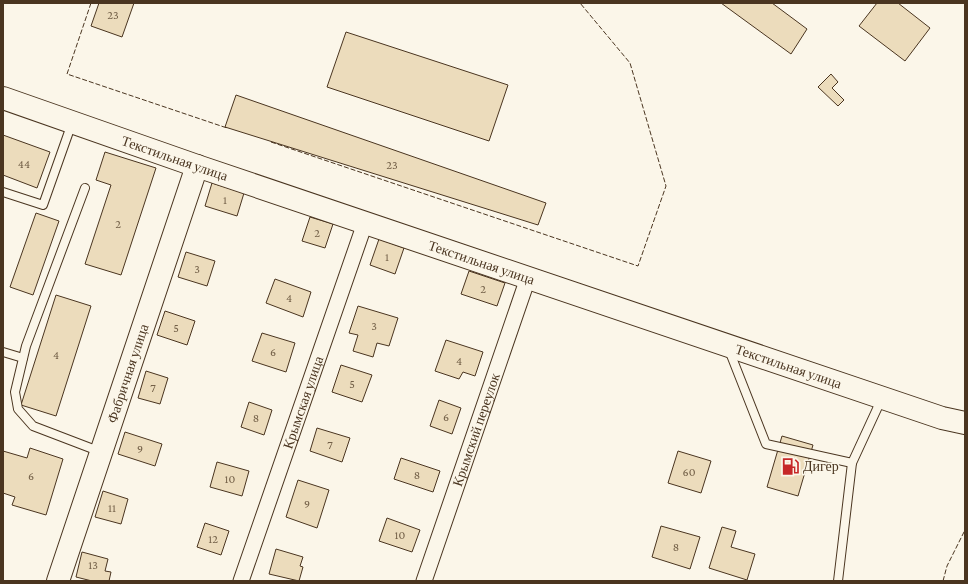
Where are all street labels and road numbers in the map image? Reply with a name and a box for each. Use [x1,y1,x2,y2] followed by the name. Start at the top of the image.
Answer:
[120,132,231,184] street label: Текстильная улица
[426,237,538,288] street label: Текстильная улица
[104,321,152,425] street label: Фабричная улица
[733,341,845,392] street label: Текстильная улица
[279,353,327,451] street label: Крымская улица
[449,371,503,489] street label: Крымский переулок

